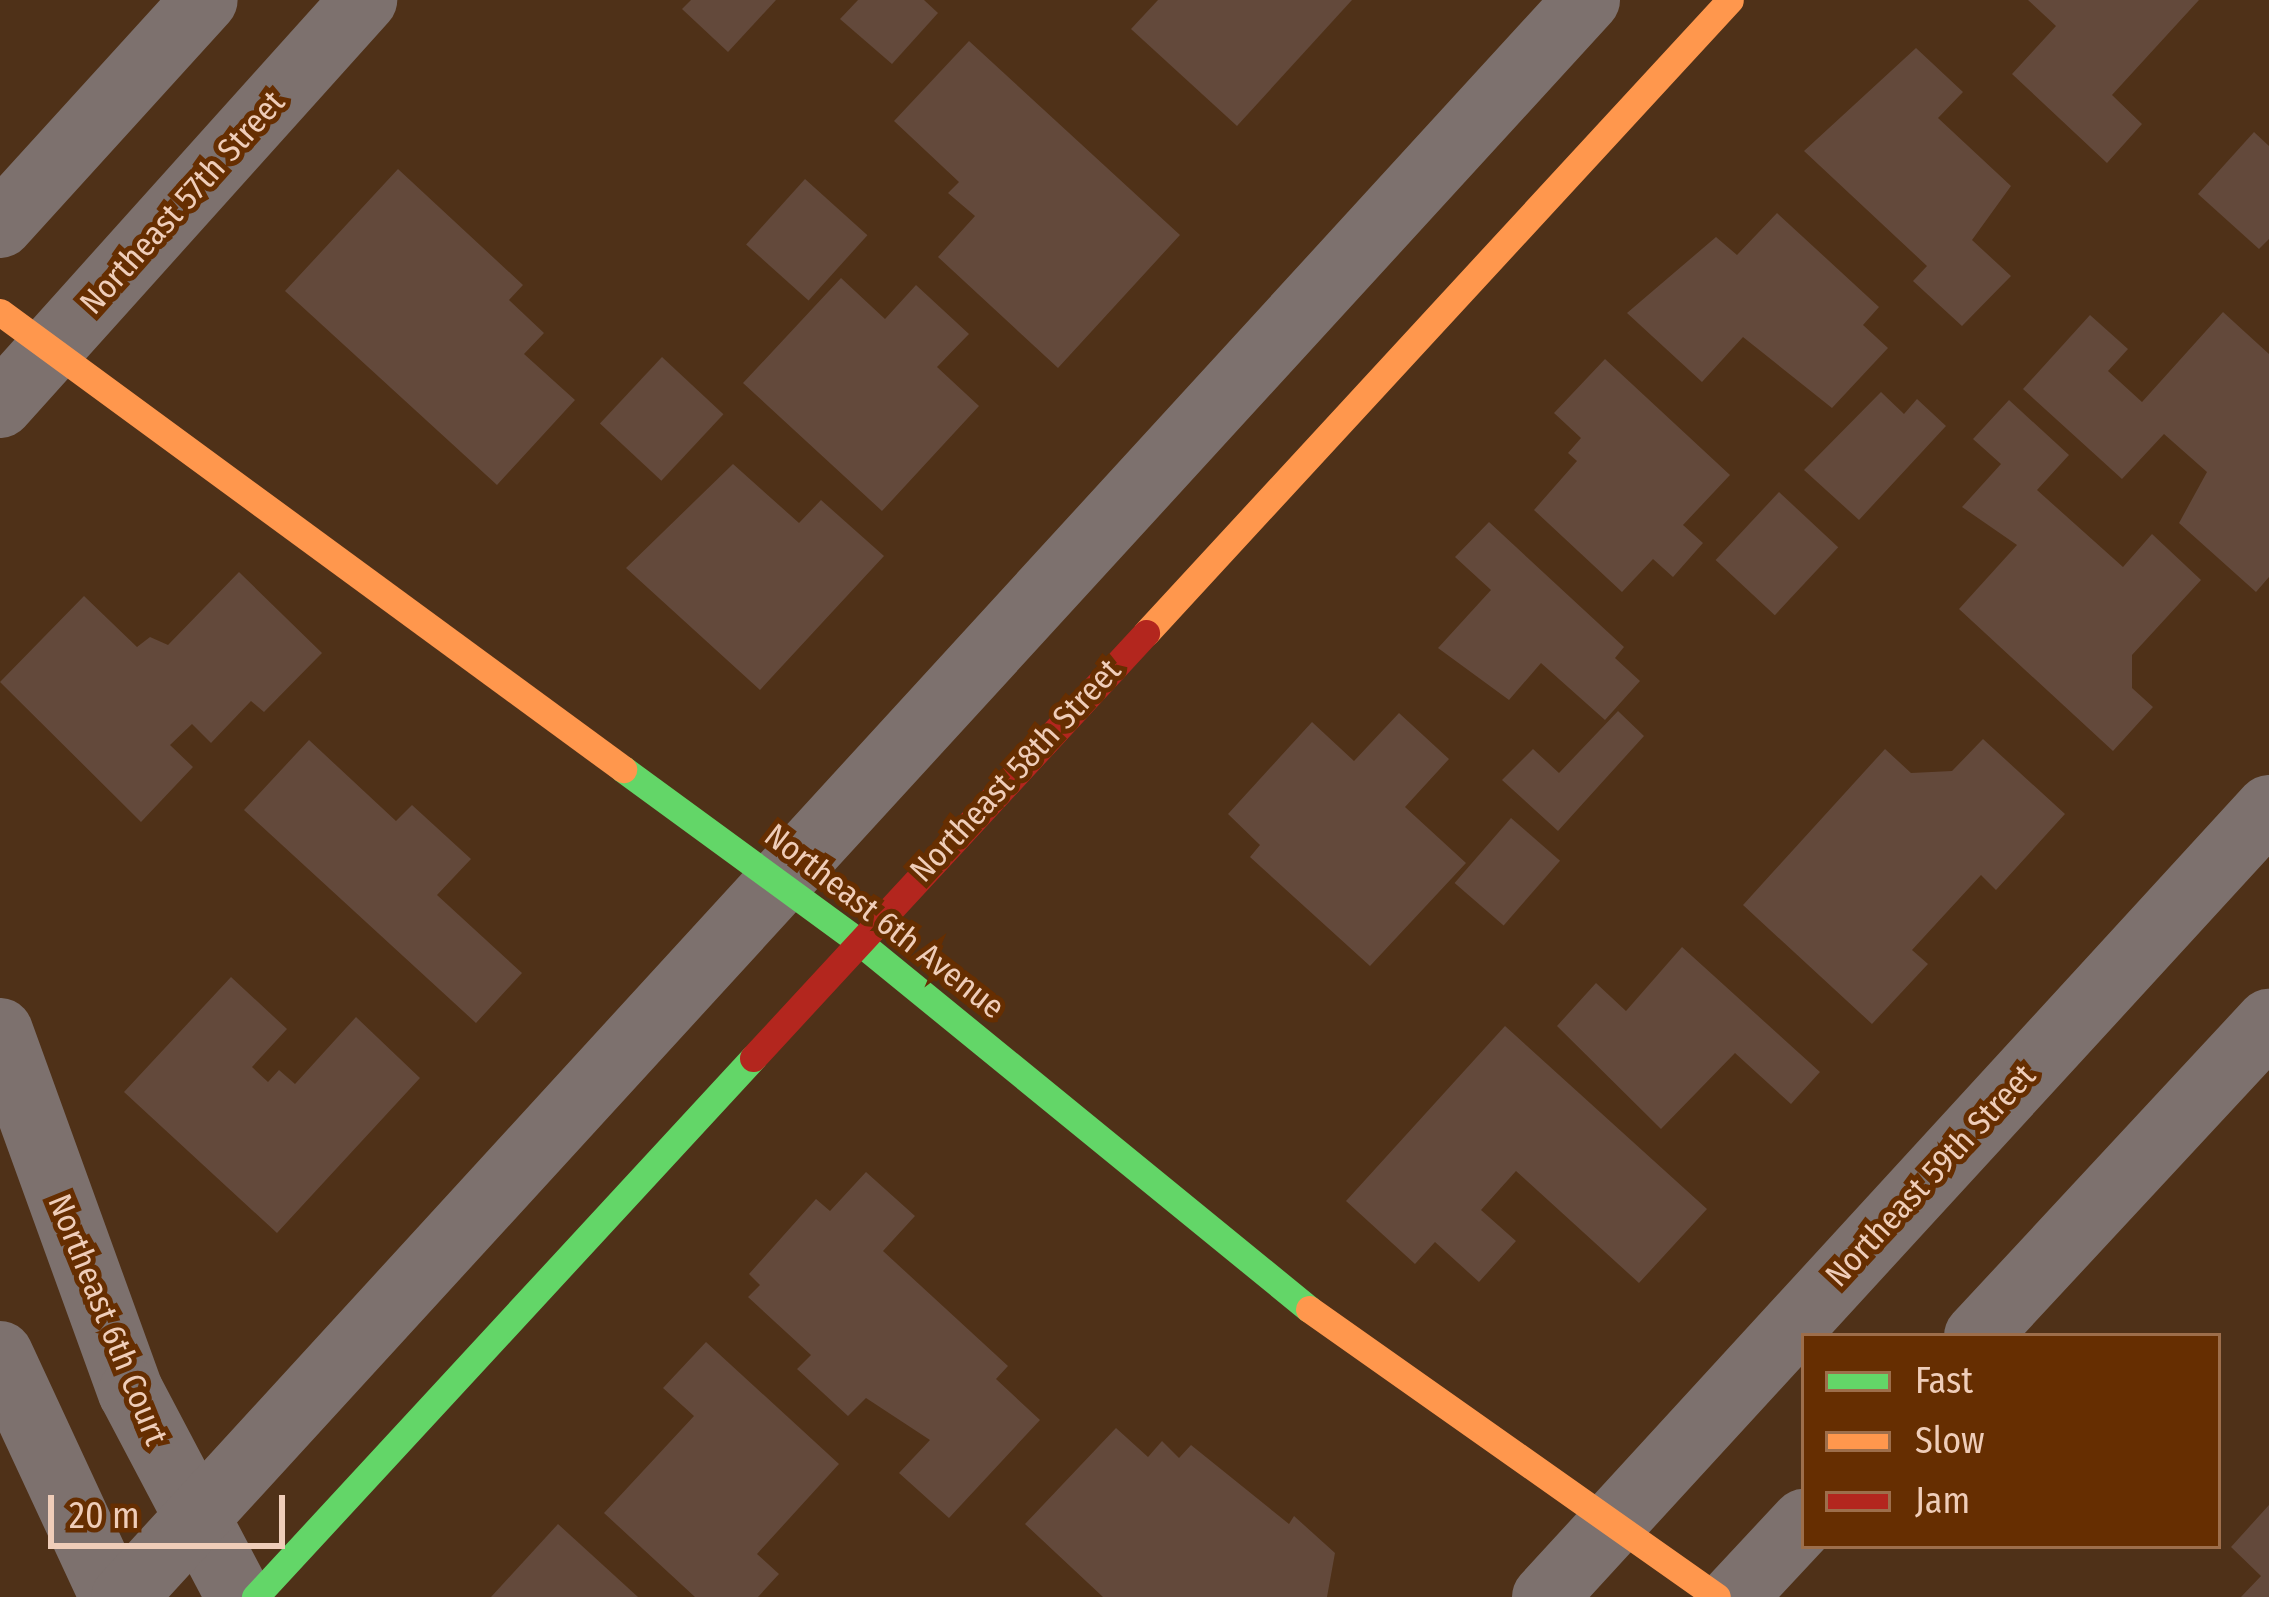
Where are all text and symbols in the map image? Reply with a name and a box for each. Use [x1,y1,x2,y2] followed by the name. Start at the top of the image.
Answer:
[72,83,294,323] street label: Northeast 57th Street
[902,651,1130,891] street label: Northeast 58th Street
[756,816,1012,1028] street label: Northeast 6th Avenue
[1818,1057,2044,1295] street label: Northeast 59th Street
[39,1189,175,1451] street label: Northeast 6th Court
[1801,1333,2221,1549] legend
[1915,1359,1973,1403] text: Fast
[1915,1419,1985,1463] text: Slow
[54,1471,291,1545] scale bar
[1915,1479,1970,1523] text: Jam
[69,1494,140,1538] text: 20 m

